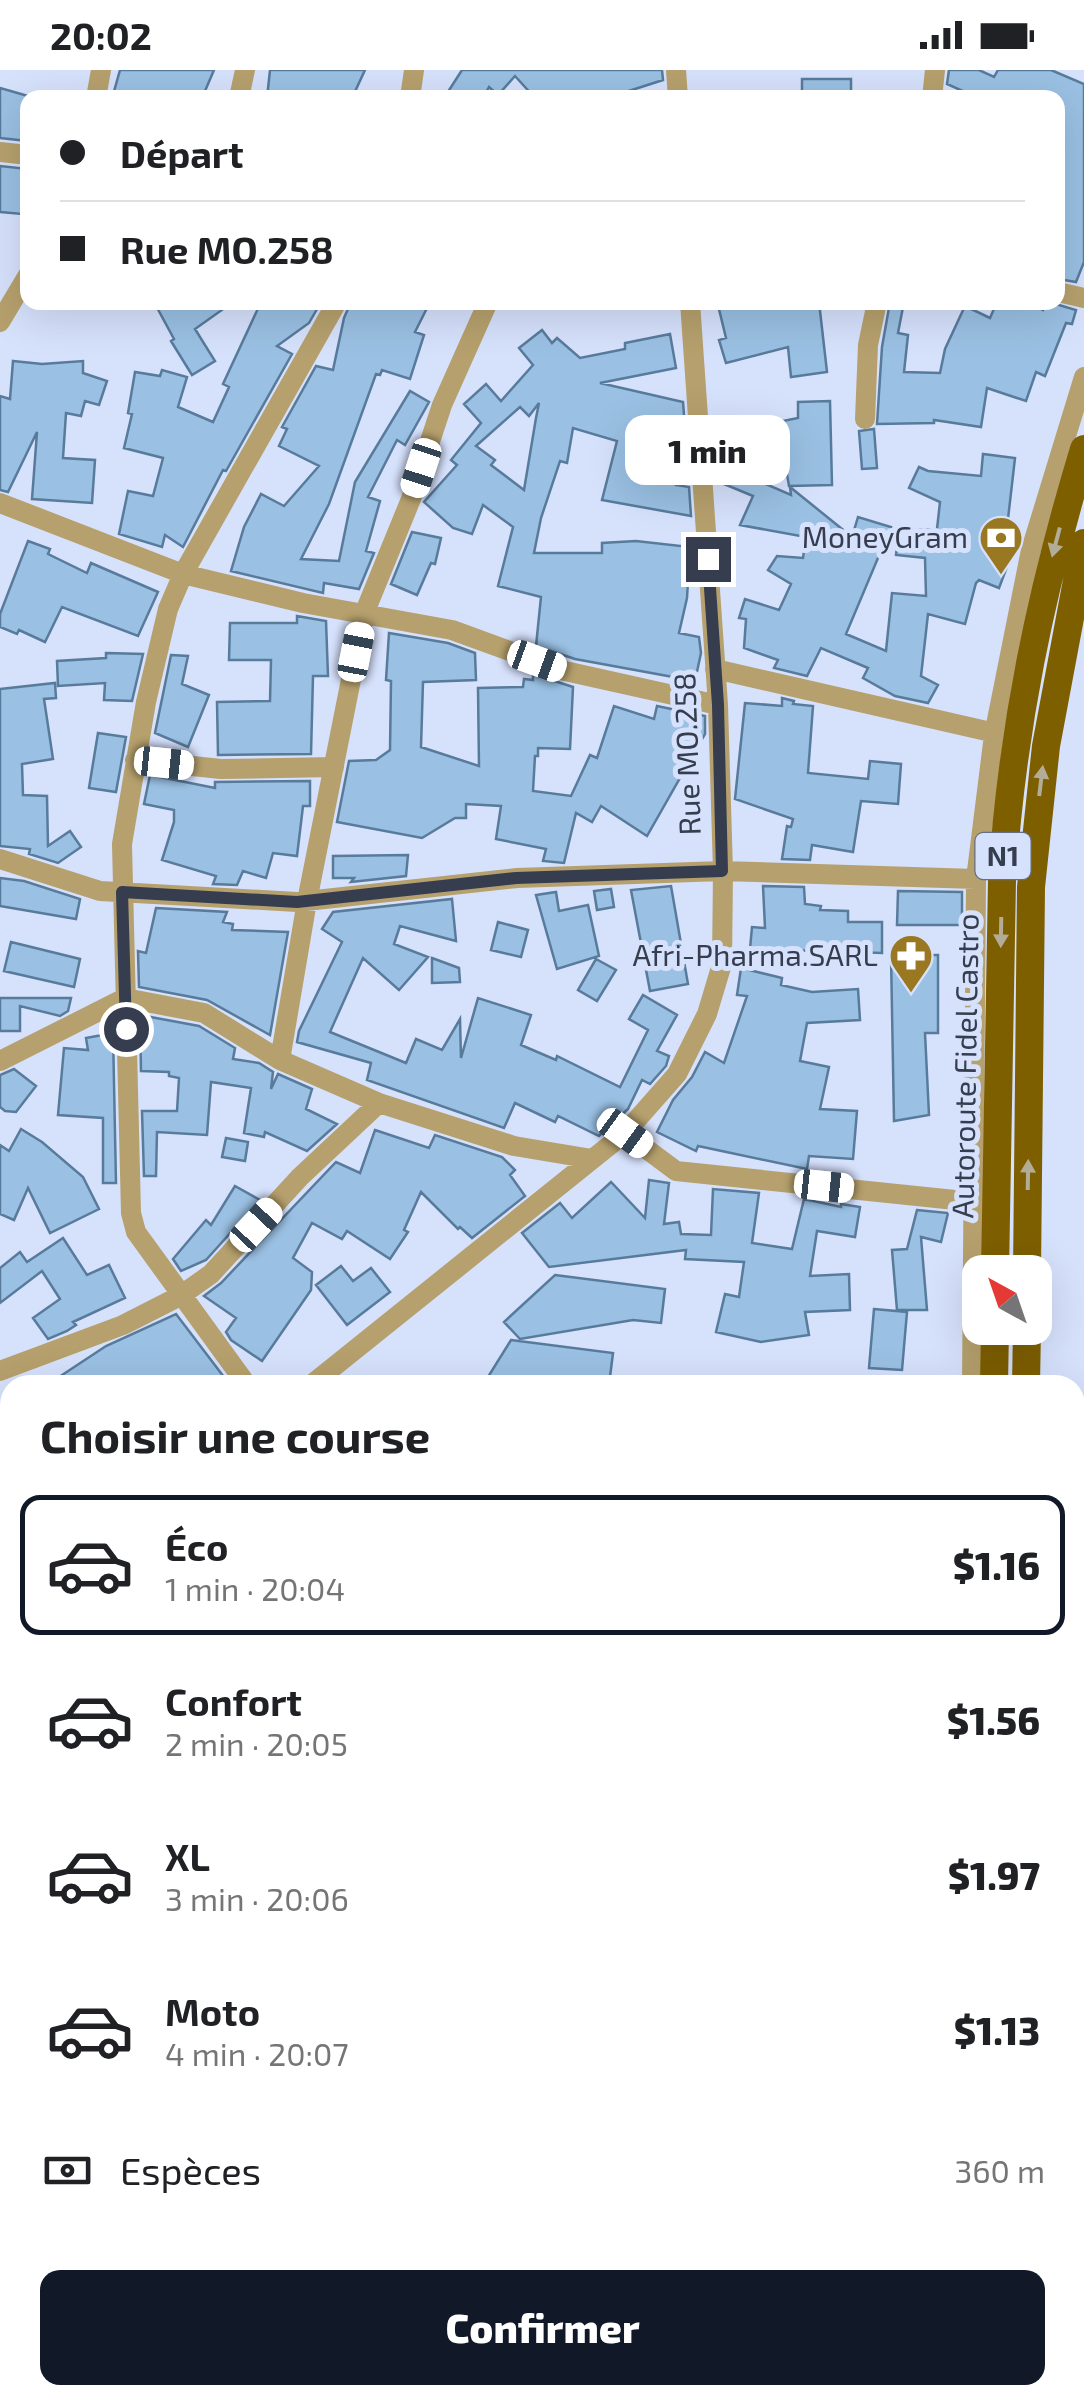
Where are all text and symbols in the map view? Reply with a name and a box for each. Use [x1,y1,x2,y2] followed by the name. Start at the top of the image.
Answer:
[50,12,152,58] text: 20:02
[120,130,244,176] text: Départ
[120,226,334,272] text: Rue MO.258
[626,414,790,484] callout: 1 min
[668,431,747,469] text: 1 min
[397,435,445,501] car
[978,515,1024,576] bank icon: MoneyGram
[802,518,968,554] place label: MoneyGram
[1048,527,1064,558] one-way arrow
[686,537,731,582] route end
[336,620,376,684] car
[504,637,570,685] car
[665,672,707,836] street label: Rue MO.258
[133,745,195,781] car
[1034,764,1050,796] one-way arrow
[976,833,1030,879] road number: N1
[943,913,985,1219] street label: Autoroute Fidel Castro
[993,917,1009,949] one-way arrow
[888,933,934,994] pharmacy icon: Afri-Pharma.SARL
[633,936,878,972] place label: Afri-Pharma.SARL
[104,1007,149,1052] route start
[592,1103,658,1163] car
[1020,1159,1036,1191] one-way arrow
[793,1168,855,1204] car
[225,1193,287,1257] car
[962,1255,1052,1345] north arrow
[962,1255,1052,1345] map controls
[40,1408,430,1462] text: Choisir une course
[45,1520,135,1610] icon: car
[165,1523,228,1569] text: Éco
[953,1542,1040,1588] text: $1.16
[165,1569,345,1607] text: 1 min · 20:04
[45,1675,135,1765] icon: car
[165,1678,302,1724] text: Confort
[947,1697,1040,1743] text: $1.56
[165,1724,348,1762] text: 2 min · 20:05
[45,1830,135,1920] icon: car
[165,1833,210,1879] text: XL
[948,1852,1040,1898] text: $1.97
[165,1879,349,1917] text: 3 min · 20:06
[45,1985,135,2075] icon: car
[165,1988,260,2034] text: Moto
[954,2007,1040,2053] text: $1.13
[165,2034,349,2072] text: 4 min · 20:07
[40,2143,95,2198] icon: cash
[120,2147,261,2193] text: Espèces
[954,2151,1045,2189] text: 360 m
[40,2270,1045,2385] button: Confirmer

